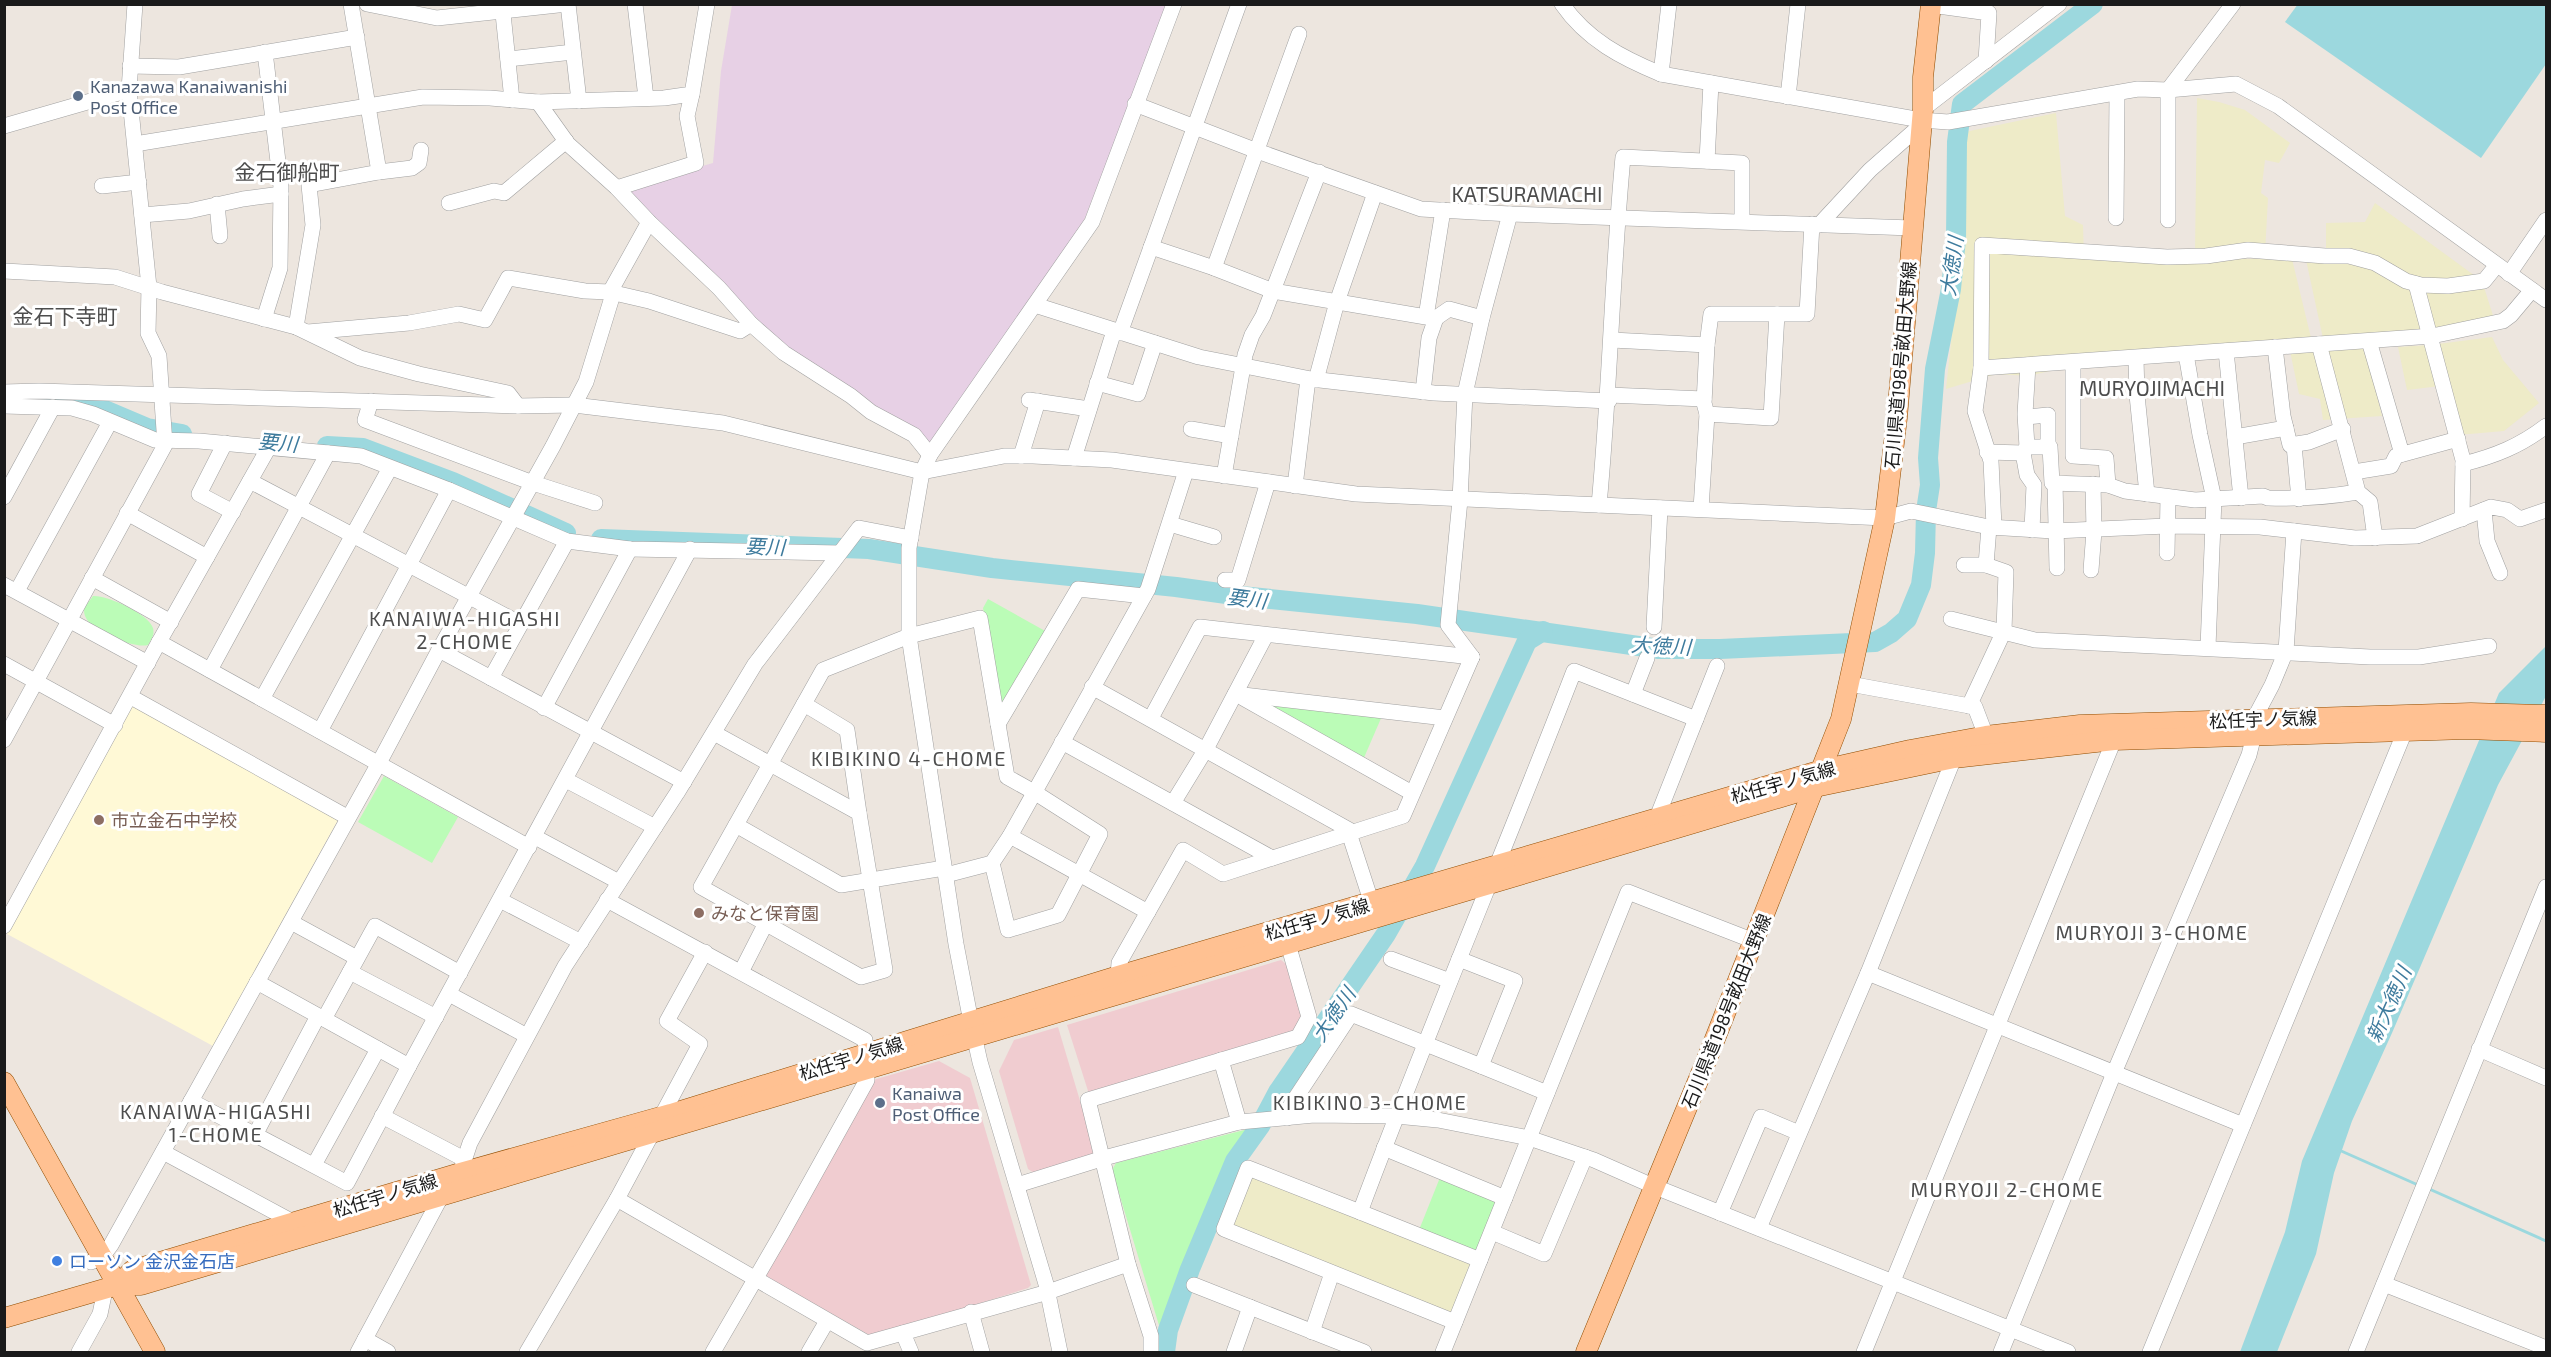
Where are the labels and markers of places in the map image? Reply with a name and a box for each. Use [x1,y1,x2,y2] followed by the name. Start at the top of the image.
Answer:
[90,75,288,118] place label: Kanazawa Kanaiwanishi Post Office
[71,89,85,103] marker: Kanazawa Kanaiwanishi Post Office
[111,809,237,831] place label: 市立金石中学校
[92,813,106,827] marker: 市立金石中学校
[711,902,819,924] place label: みなと保育園
[692,906,706,920] marker: みなと保育園
[892,1082,980,1125] place label: Kanaiwa Post Office
[873,1096,887,1110] marker: Kanaiwa Post Office
[69,1250,235,1272] place label: ローソン 金沢金石店
[50,1254,64,1268] marker: ローソン 金沢金石店

